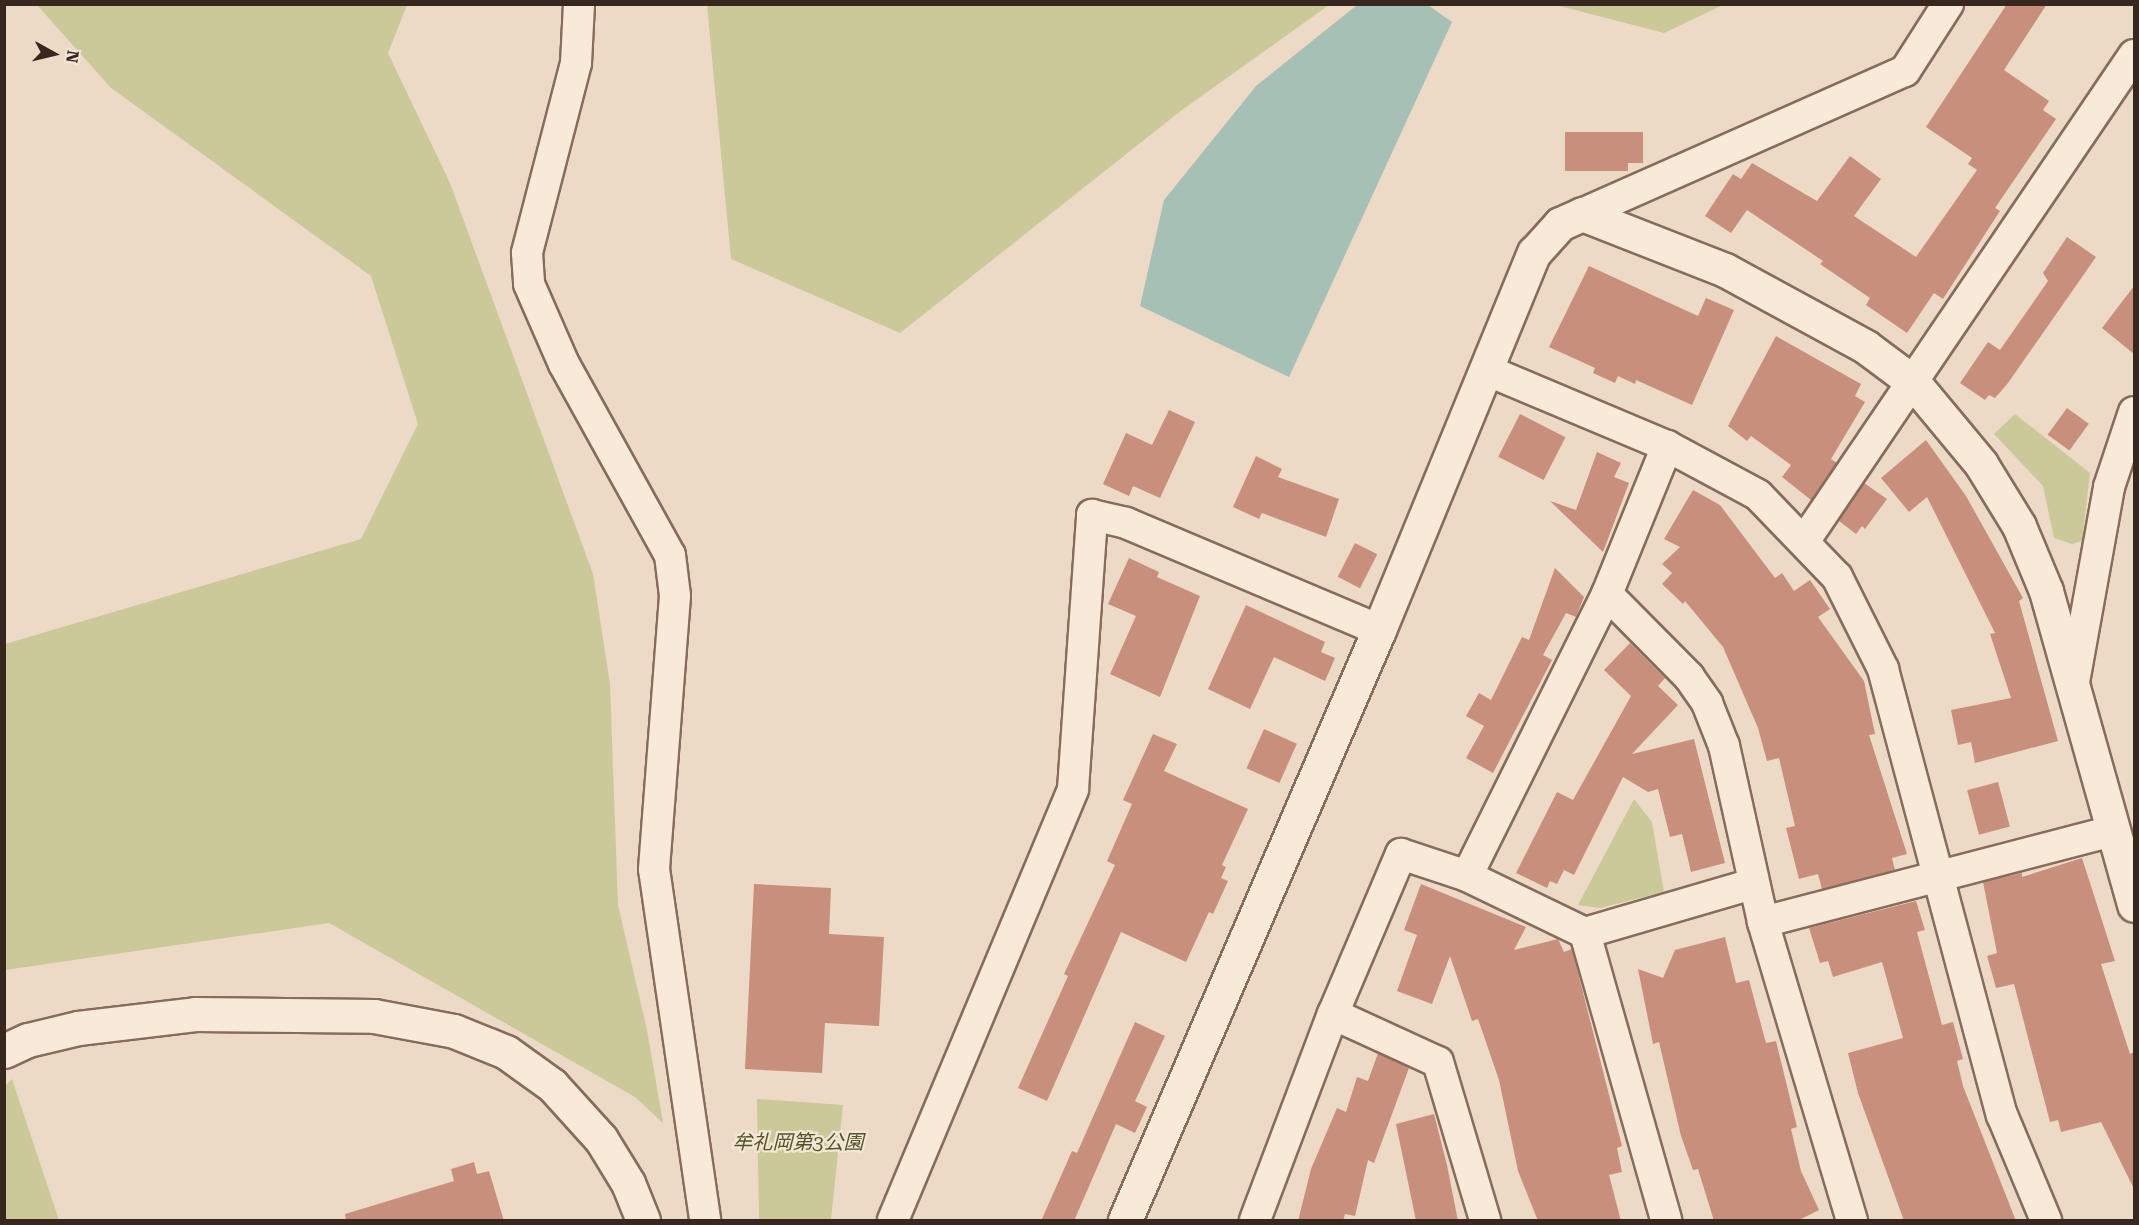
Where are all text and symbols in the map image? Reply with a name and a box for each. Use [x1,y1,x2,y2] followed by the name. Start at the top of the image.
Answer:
[24,24,84,84] north arrow
[62,49,83,64] text: N
[732,1130,864,1154] park label: 牟礼岡第3公園

